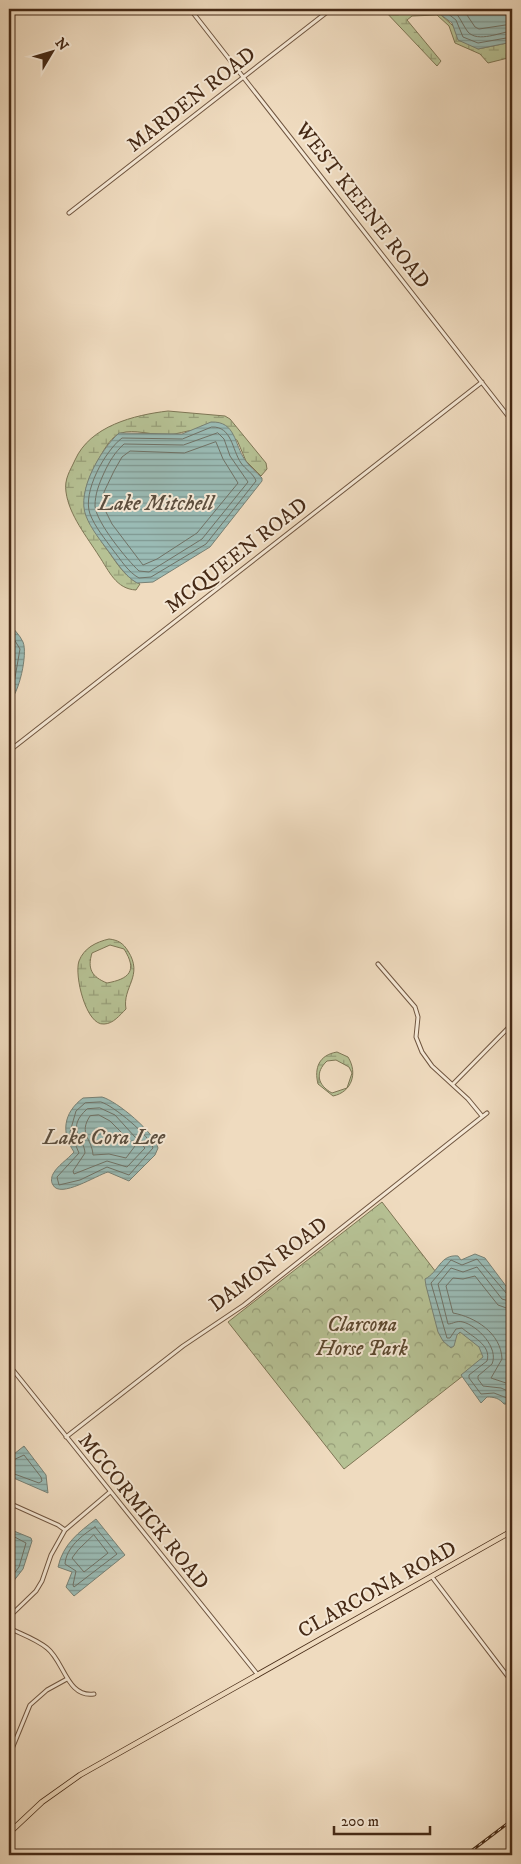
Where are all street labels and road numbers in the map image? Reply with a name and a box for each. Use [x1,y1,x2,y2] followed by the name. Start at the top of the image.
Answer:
[122,42,261,158] street label: MARDEN ROAD
[289,116,435,294] street label: WEST KEENE ROAD
[160,492,313,619] street label: MCQUEEN ROAD
[204,1212,333,1318] street label: DAMON ROAD
[72,1428,214,1595] street label: MCCORMICK ROAD
[294,1536,461,1644] street label: CLARCONA ROAD

